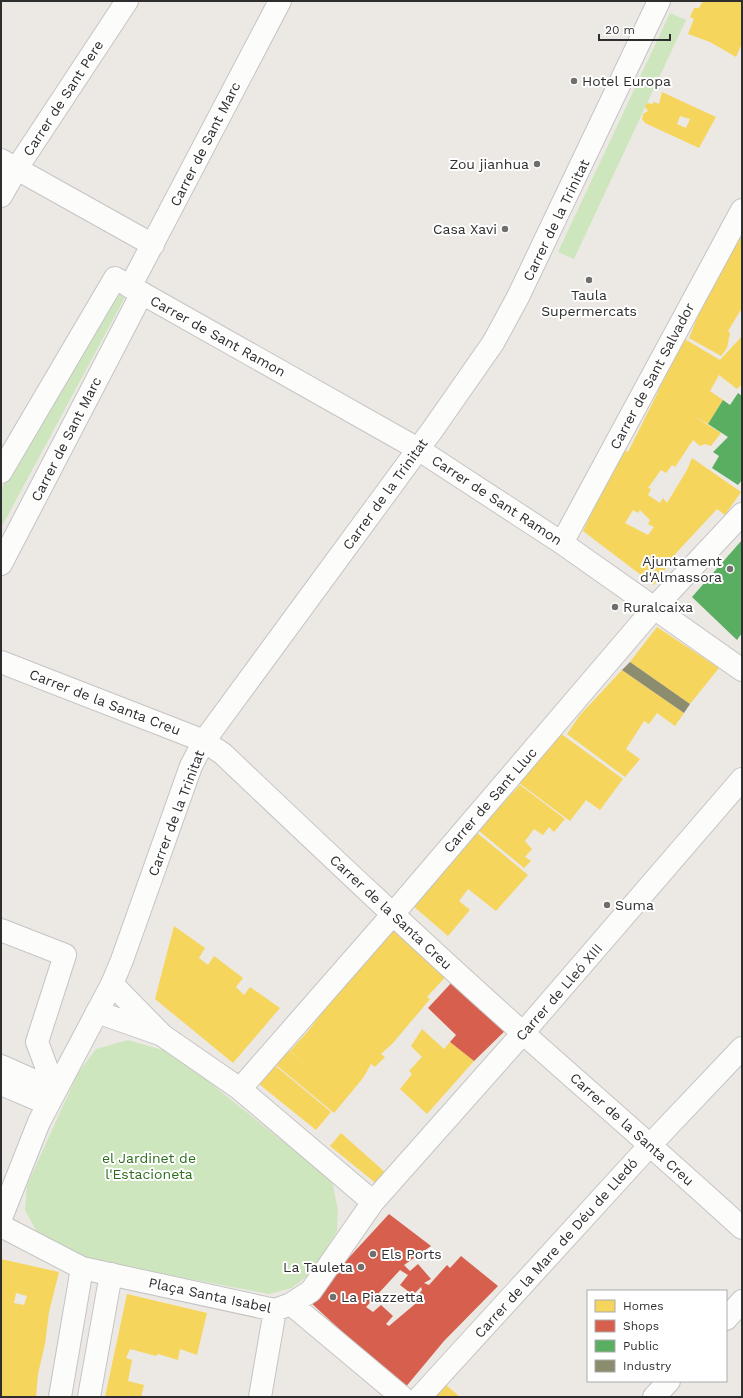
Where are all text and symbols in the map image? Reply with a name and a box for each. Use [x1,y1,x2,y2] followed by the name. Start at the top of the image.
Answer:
[599,16,670,42] scale bar
[605,23,635,37] text: 20 m
[20,37,106,159] street label: Carrer de Sant Pere
[582,73,671,89] place label: Hotel Europa
[569,76,579,86] marker: Hotel Europa
[167,79,243,209] street label: Carrer de Sant Marc
[449,156,529,172] place label: Zou jianhua
[520,156,593,284] street label: Carrer de la Trinitat
[532,159,542,169] marker: Zou jianhua
[433,221,497,237] place label: Casa Xavi
[500,224,510,234] marker: Casa Xavi
[584,275,594,285] marker: Taula Supermercats
[541,287,637,319] place label: Taula Supermercats
[148,292,288,380] street label: Carrer de Sant Ramon
[607,300,698,452] street label: Carrer de Sant Salvador
[28,374,104,504] street label: Carrer de Sant Marc
[339,435,431,553] street label: Carrer de la Trinitat
[429,452,565,548] street label: Carrer de Sant Ramon
[640,553,722,585] place label: Ajuntament d'Almassora
[725,564,735,574] marker: Ajuntament d'Almassora
[623,599,693,615] place label: Ruralcaixa
[610,602,620,612] marker: Ruralcaixa
[27,666,183,738] street label: Carrer de la Santa Creu
[440,744,540,856] street label: Carrer de Sant Lluc
[145,748,207,878] street label: Carrer de la Trinitat
[327,851,455,973] street label: Carrer de la Santa Creu
[615,897,654,913] place label: Suma
[602,900,612,910] marker: Suma
[513,940,605,1044] street label: Carrer de Lleó XIII
[567,1069,697,1189] street label: Carrer de la Santa Creu
[102,1150,196,1182] park label: el Jardinet de l'Estacioneta
[471,1155,641,1341] street label: Carrer de la Mare de Déu de Lledó
[381,1246,442,1262] place label: Els Ports
[368,1249,378,1259] marker: Els Ports
[283,1259,353,1275] place label: La Tauleta
[356,1262,366,1272] marker: La Tauleta
[147,1274,273,1316] street label: Plaça Santa Isabel
[341,1289,423,1305] place label: La Piazzetta
[587,1290,727,1382] legend
[328,1292,338,1302] marker: La Piazzetta
[623,1299,664,1313] text: Homes
[623,1319,659,1333] text: Shops
[623,1339,659,1353] text: Public
[623,1359,672,1373] text: Industry

